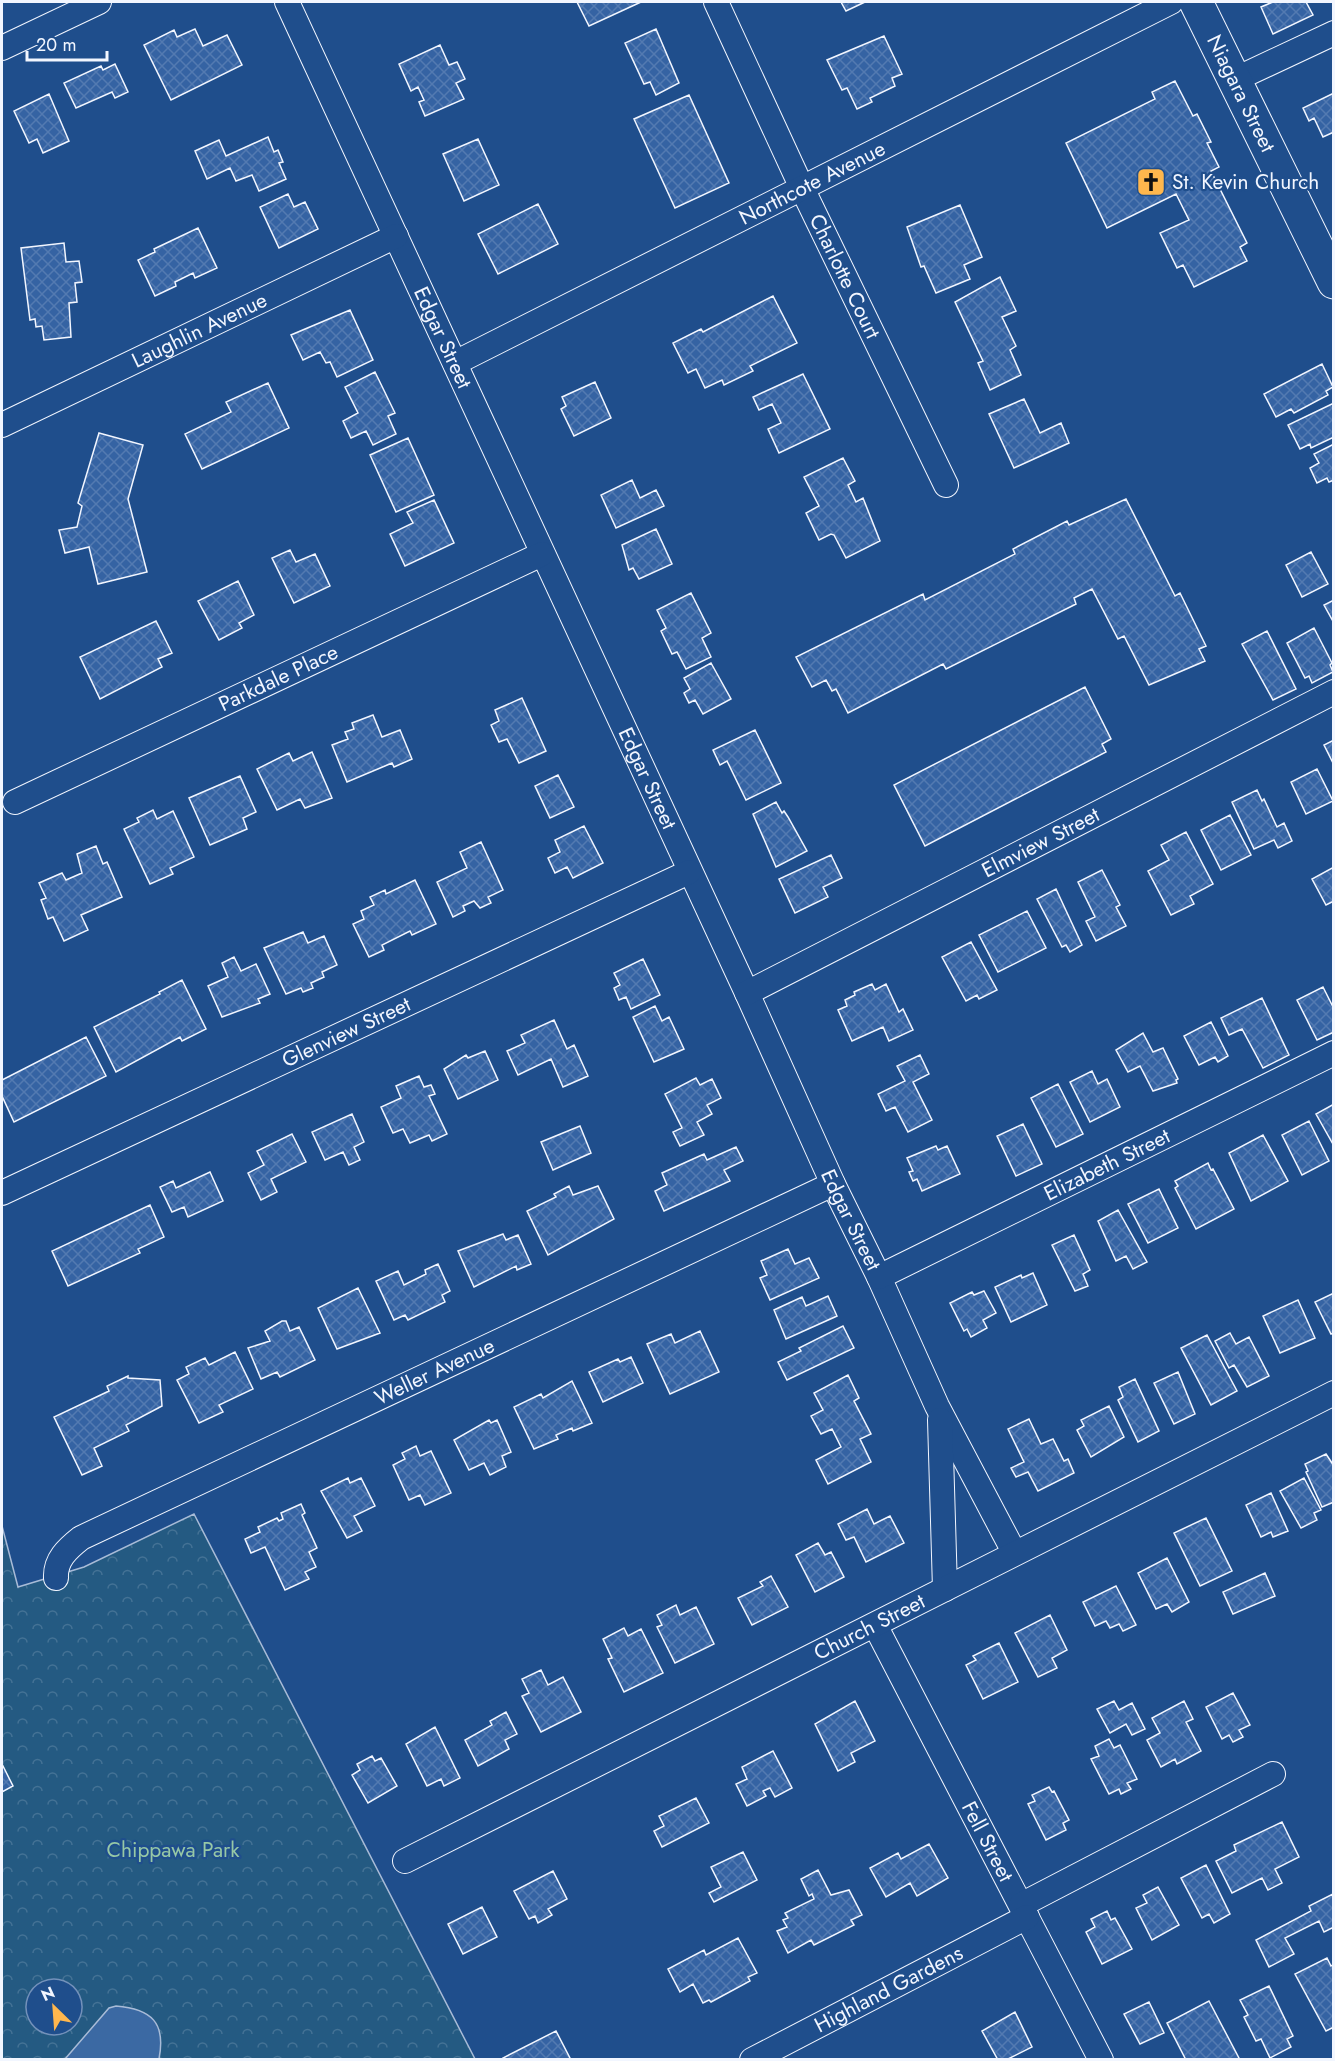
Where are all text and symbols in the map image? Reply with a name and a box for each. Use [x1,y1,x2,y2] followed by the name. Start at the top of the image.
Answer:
[27,24,106,62] scale bar
[1199,30,1283,157] street label: Niagara Street
[36,32,76,58] text: 20 m
[734,133,891,232] street label: Northcote Avenue
[1135,166,1167,198] church icon: St. Kevin Church
[1172,167,1319,197] place label: St. Kevin Church
[802,209,888,344] street label: Charlotte Court
[406,282,479,393] street label: Edgar Street
[127,285,272,376] street label: Laughlin Avenue
[214,637,343,719] street label: Parkdale Place
[611,723,684,834] street label: Edgar Street
[977,800,1105,885] street label: Elmview Street
[277,989,416,1075] street label: Glenview Street
[1039,1121,1175,1209] street label: Elizabeth Street
[813,1164,888,1275] street label: Edgar Street
[370,1330,500,1413] street label: Weller Avenue
[809,1586,930,1668] street label: Church Street
[954,1796,1021,1887] street label: Fell Street
[107,1835,240,1865] park label: Chippawa Park
[809,1938,968,2040] street label: Highland Gardens
[24,1977,84,2037] north arrow
[37,1981,58,2007] text: N

